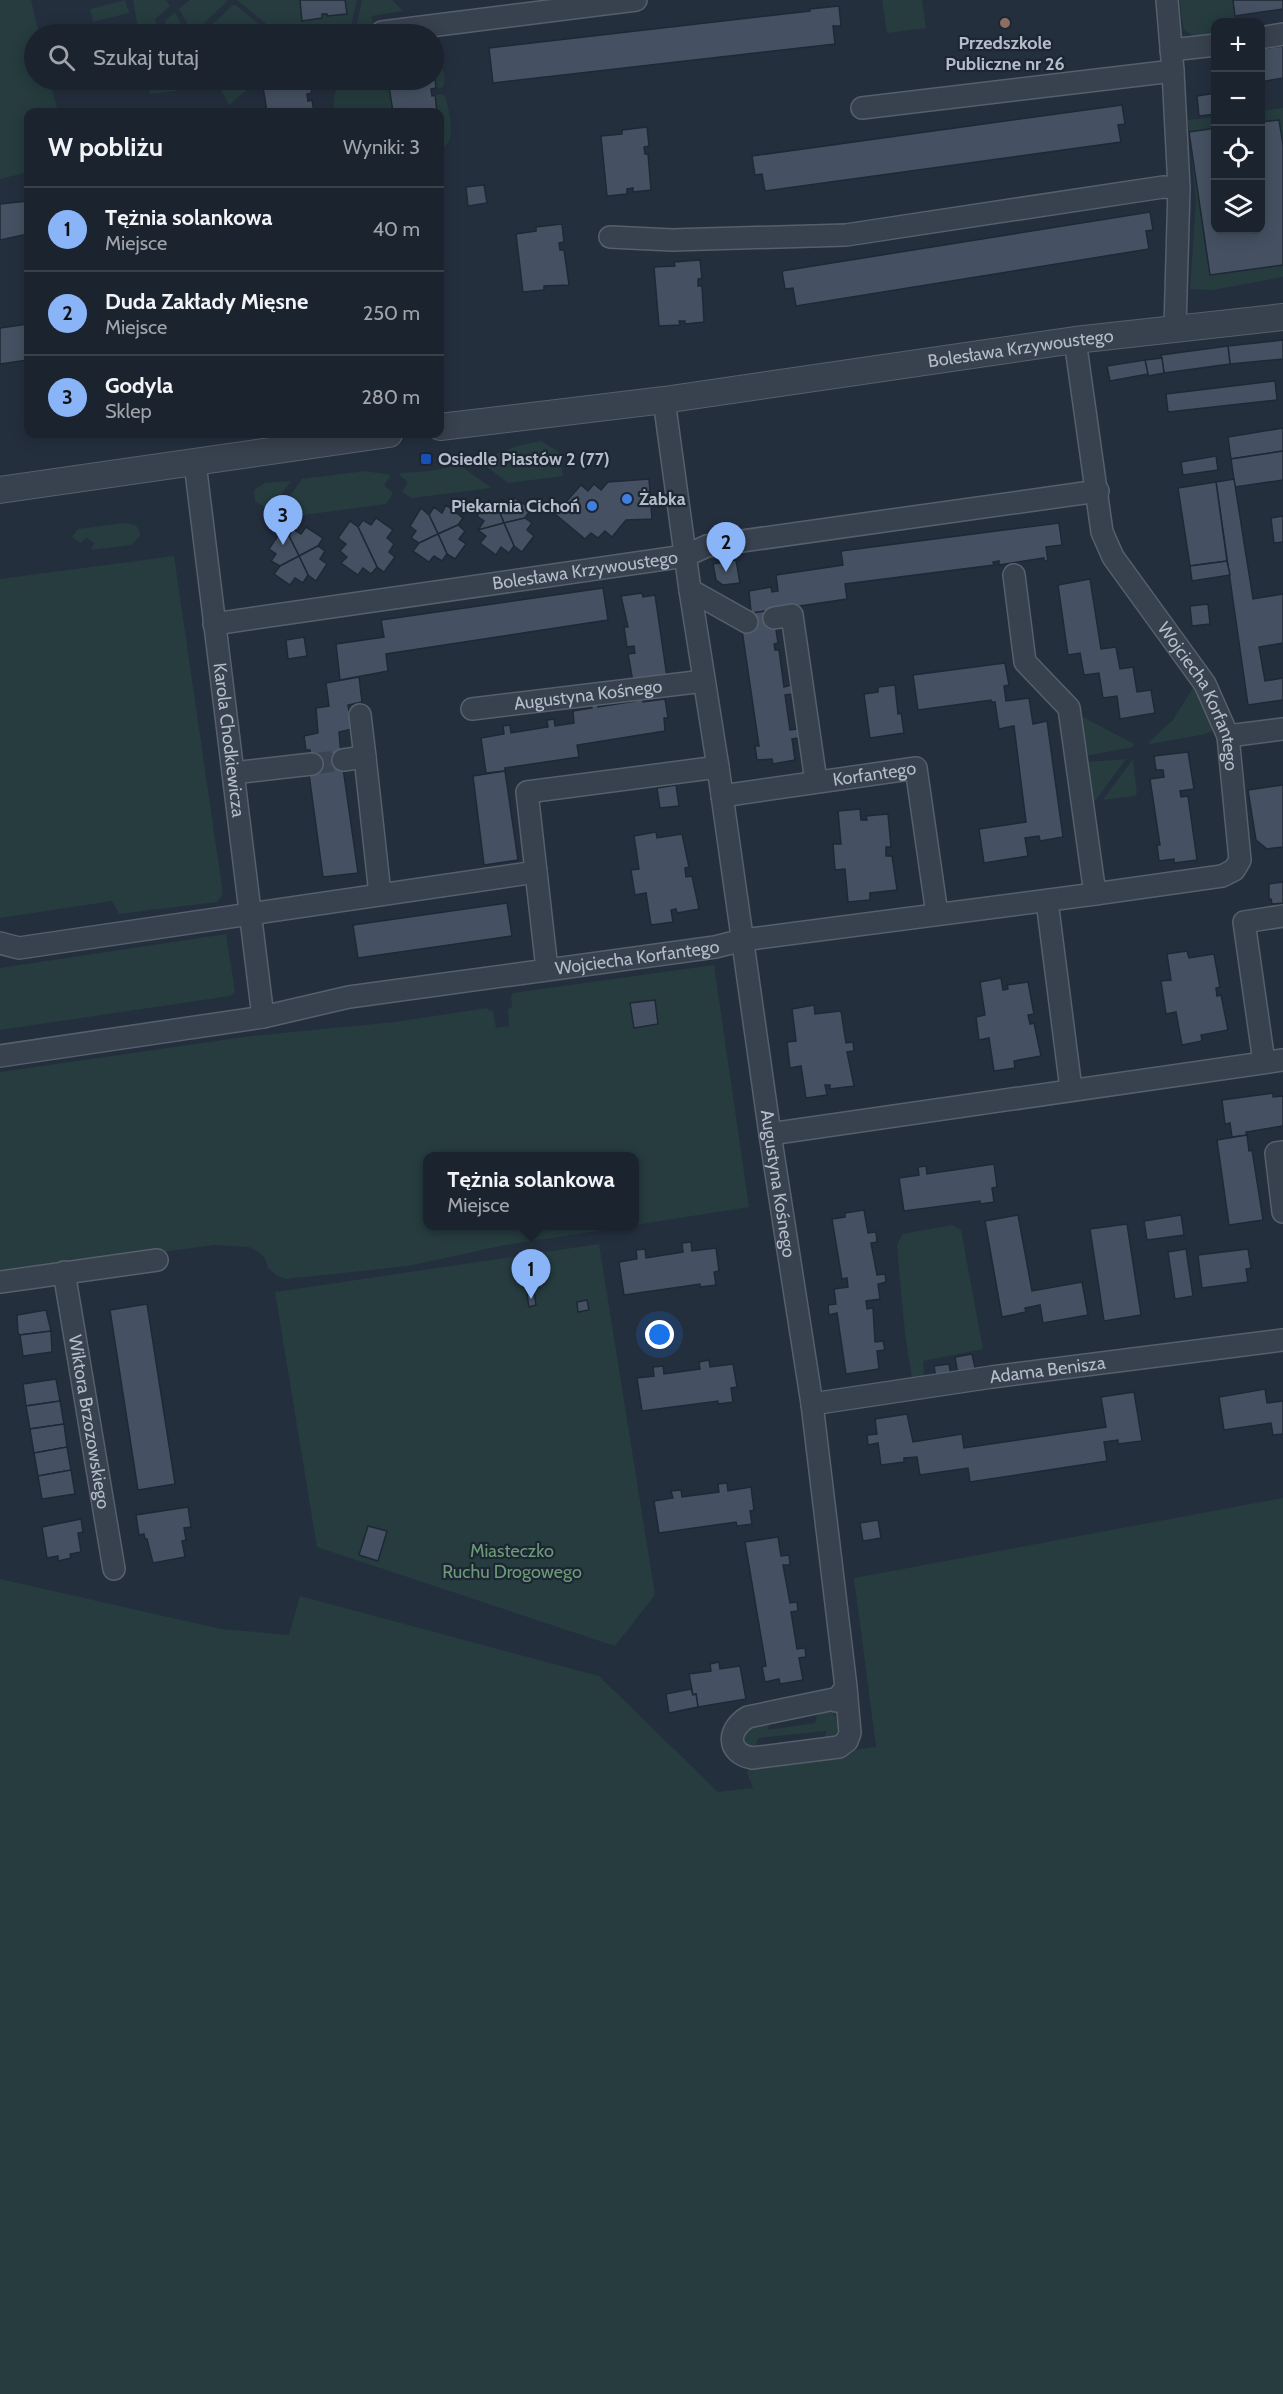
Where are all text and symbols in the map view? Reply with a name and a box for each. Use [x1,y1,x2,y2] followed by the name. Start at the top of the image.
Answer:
[998,16,1012,30] marker: Przedszkole Publiczne nr 26
[1211,18,1265,234] map controls
[1211,18,1265,72] button: +
[24,24,444,90] search box
[945,32,1065,75] place label: Przedszkole Publiczne nr 26
[45,41,78,74] icon: search
[93,44,199,71] text: Szukaj tutaj
[1211,72,1265,126] button: −
[1211,126,1265,180] button: locate
[48,131,163,163] text: W pobliżu
[343,135,420,159] text: Wyniki: 3
[1211,180,1265,234] button: layers
[105,204,272,231] text: Tężnia solankowa
[64,217,71,241] text: 1
[372,217,420,241] text: 40 m
[105,231,167,255] text: Miejsce
[105,288,308,315] text: Duda Zakłady Mięsne
[62,301,73,325] text: 2
[363,301,420,325] text: 250 m
[105,315,167,339] text: Miejsce
[926,325,1115,372] street label: Bolesława Krzywoustego
[105,372,173,399] text: Godyla
[62,385,73,409] text: 3
[361,385,420,409] text: 280 m
[105,399,152,423] text: Sklep
[438,448,610,470] place label: Osiedle Piastów 2 (77)
[419,452,433,466] marker: Osiedle Piastów 2 (77)
[639,488,686,510] place label: Żabka
[620,492,634,506] marker: Żabka
[451,495,580,517] place label: Piekarnia Cichoń
[264,496,302,545] pin: 3
[585,499,599,513] marker: Piekarnia Cichoń
[706,522,746,572] pin: 2
[491,546,679,595] street label: Bolesława Krzywoustego
[1153,618,1242,772] street label: Wojciecha Korfantego
[209,662,249,819] street label: Karola Chodkiewicza
[513,675,664,715] street label: Augustyna Kośnego
[831,757,918,791] street label: Korfantego
[554,936,721,980] street label: Wojciecha Korfantego
[756,1108,800,1259] street label: Augustyna Kośnego
[423,1152,639,1230] popup
[447,1166,615,1193] text: Tężnia solankowa
[447,1193,510,1217] text: Miejsce
[512,1250,550,1299] pin: 1
[645,1320,674,1349] your location
[64,1333,115,1511] street label: Wiktora Brzozowskiego
[988,1352,1107,1388] street label: Adama Benisza
[442,1540,582,1583] park label: Miasteczko Ruchu Drogowego

